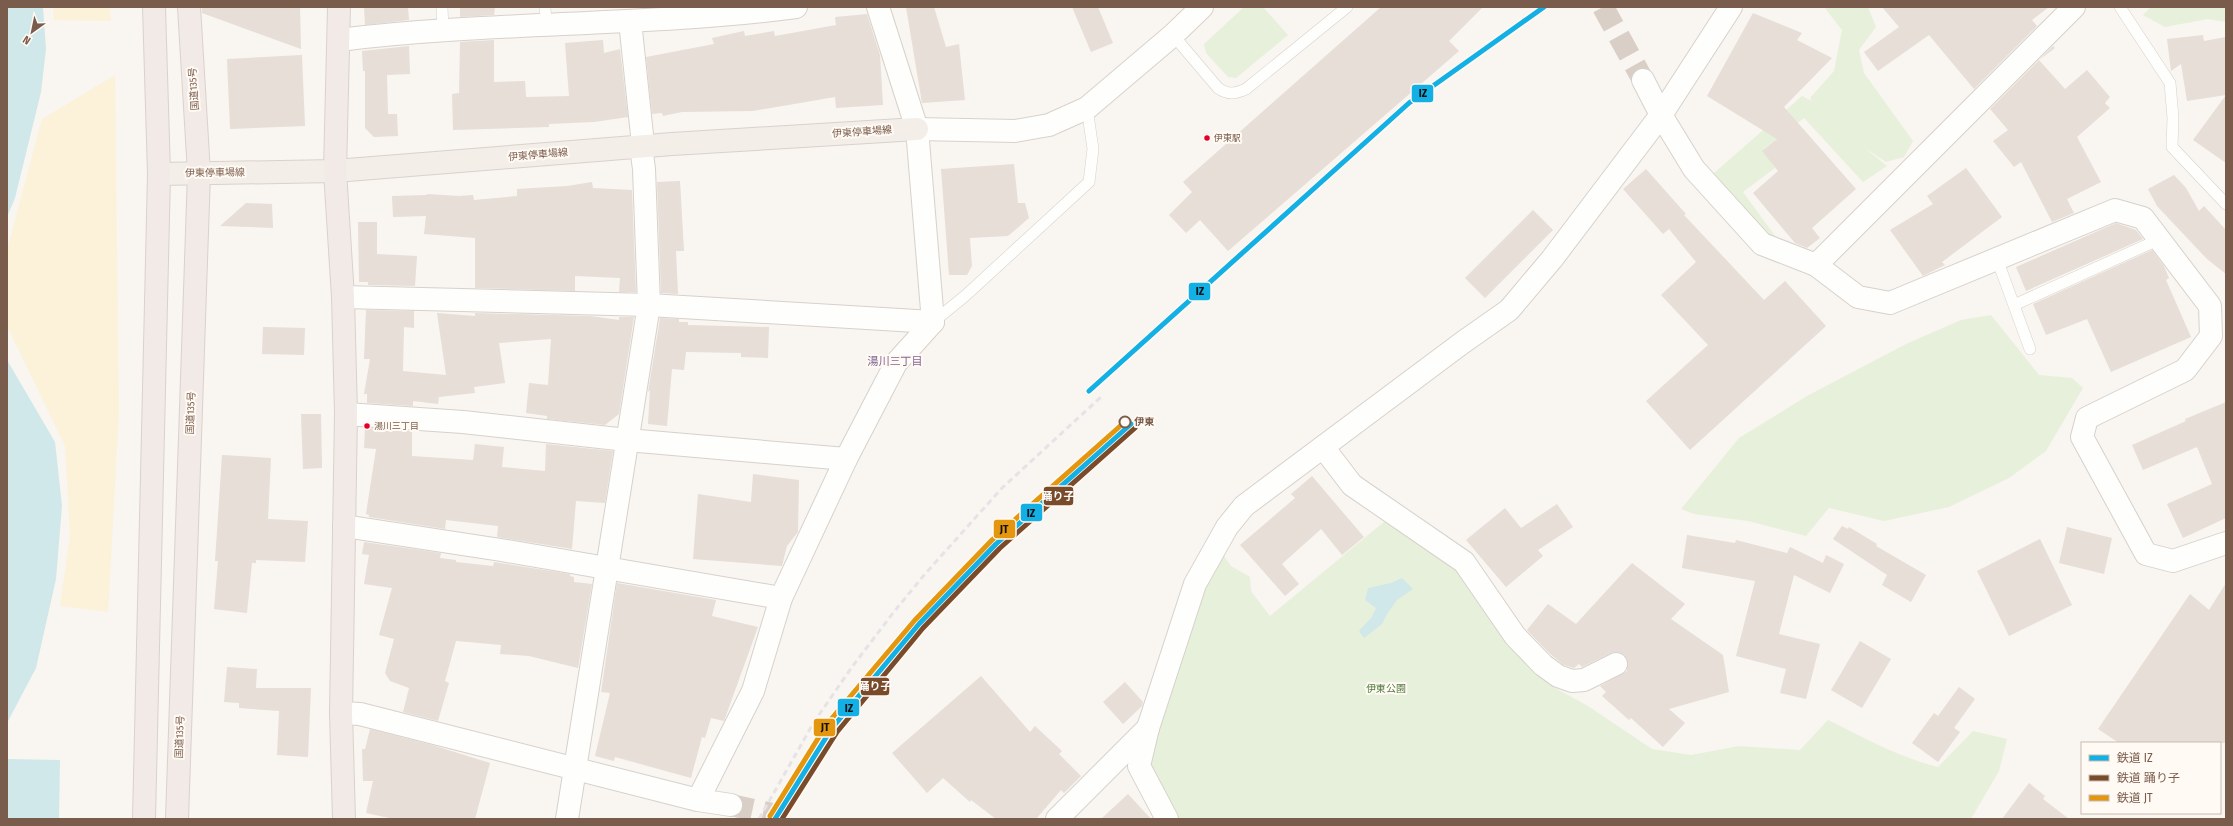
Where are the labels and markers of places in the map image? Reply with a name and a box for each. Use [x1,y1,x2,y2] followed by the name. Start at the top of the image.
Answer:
[1202,133,1212,143] marker: 伊東駅
[1213,133,1241,143] place label: 伊東駅
[1118,415,1132,429] marker: 伊東
[1134,416,1155,428] place label: 伊東
[362,421,372,431] marker: 湯川三丁目
[374,421,419,431] place label: 湯川三丁目

